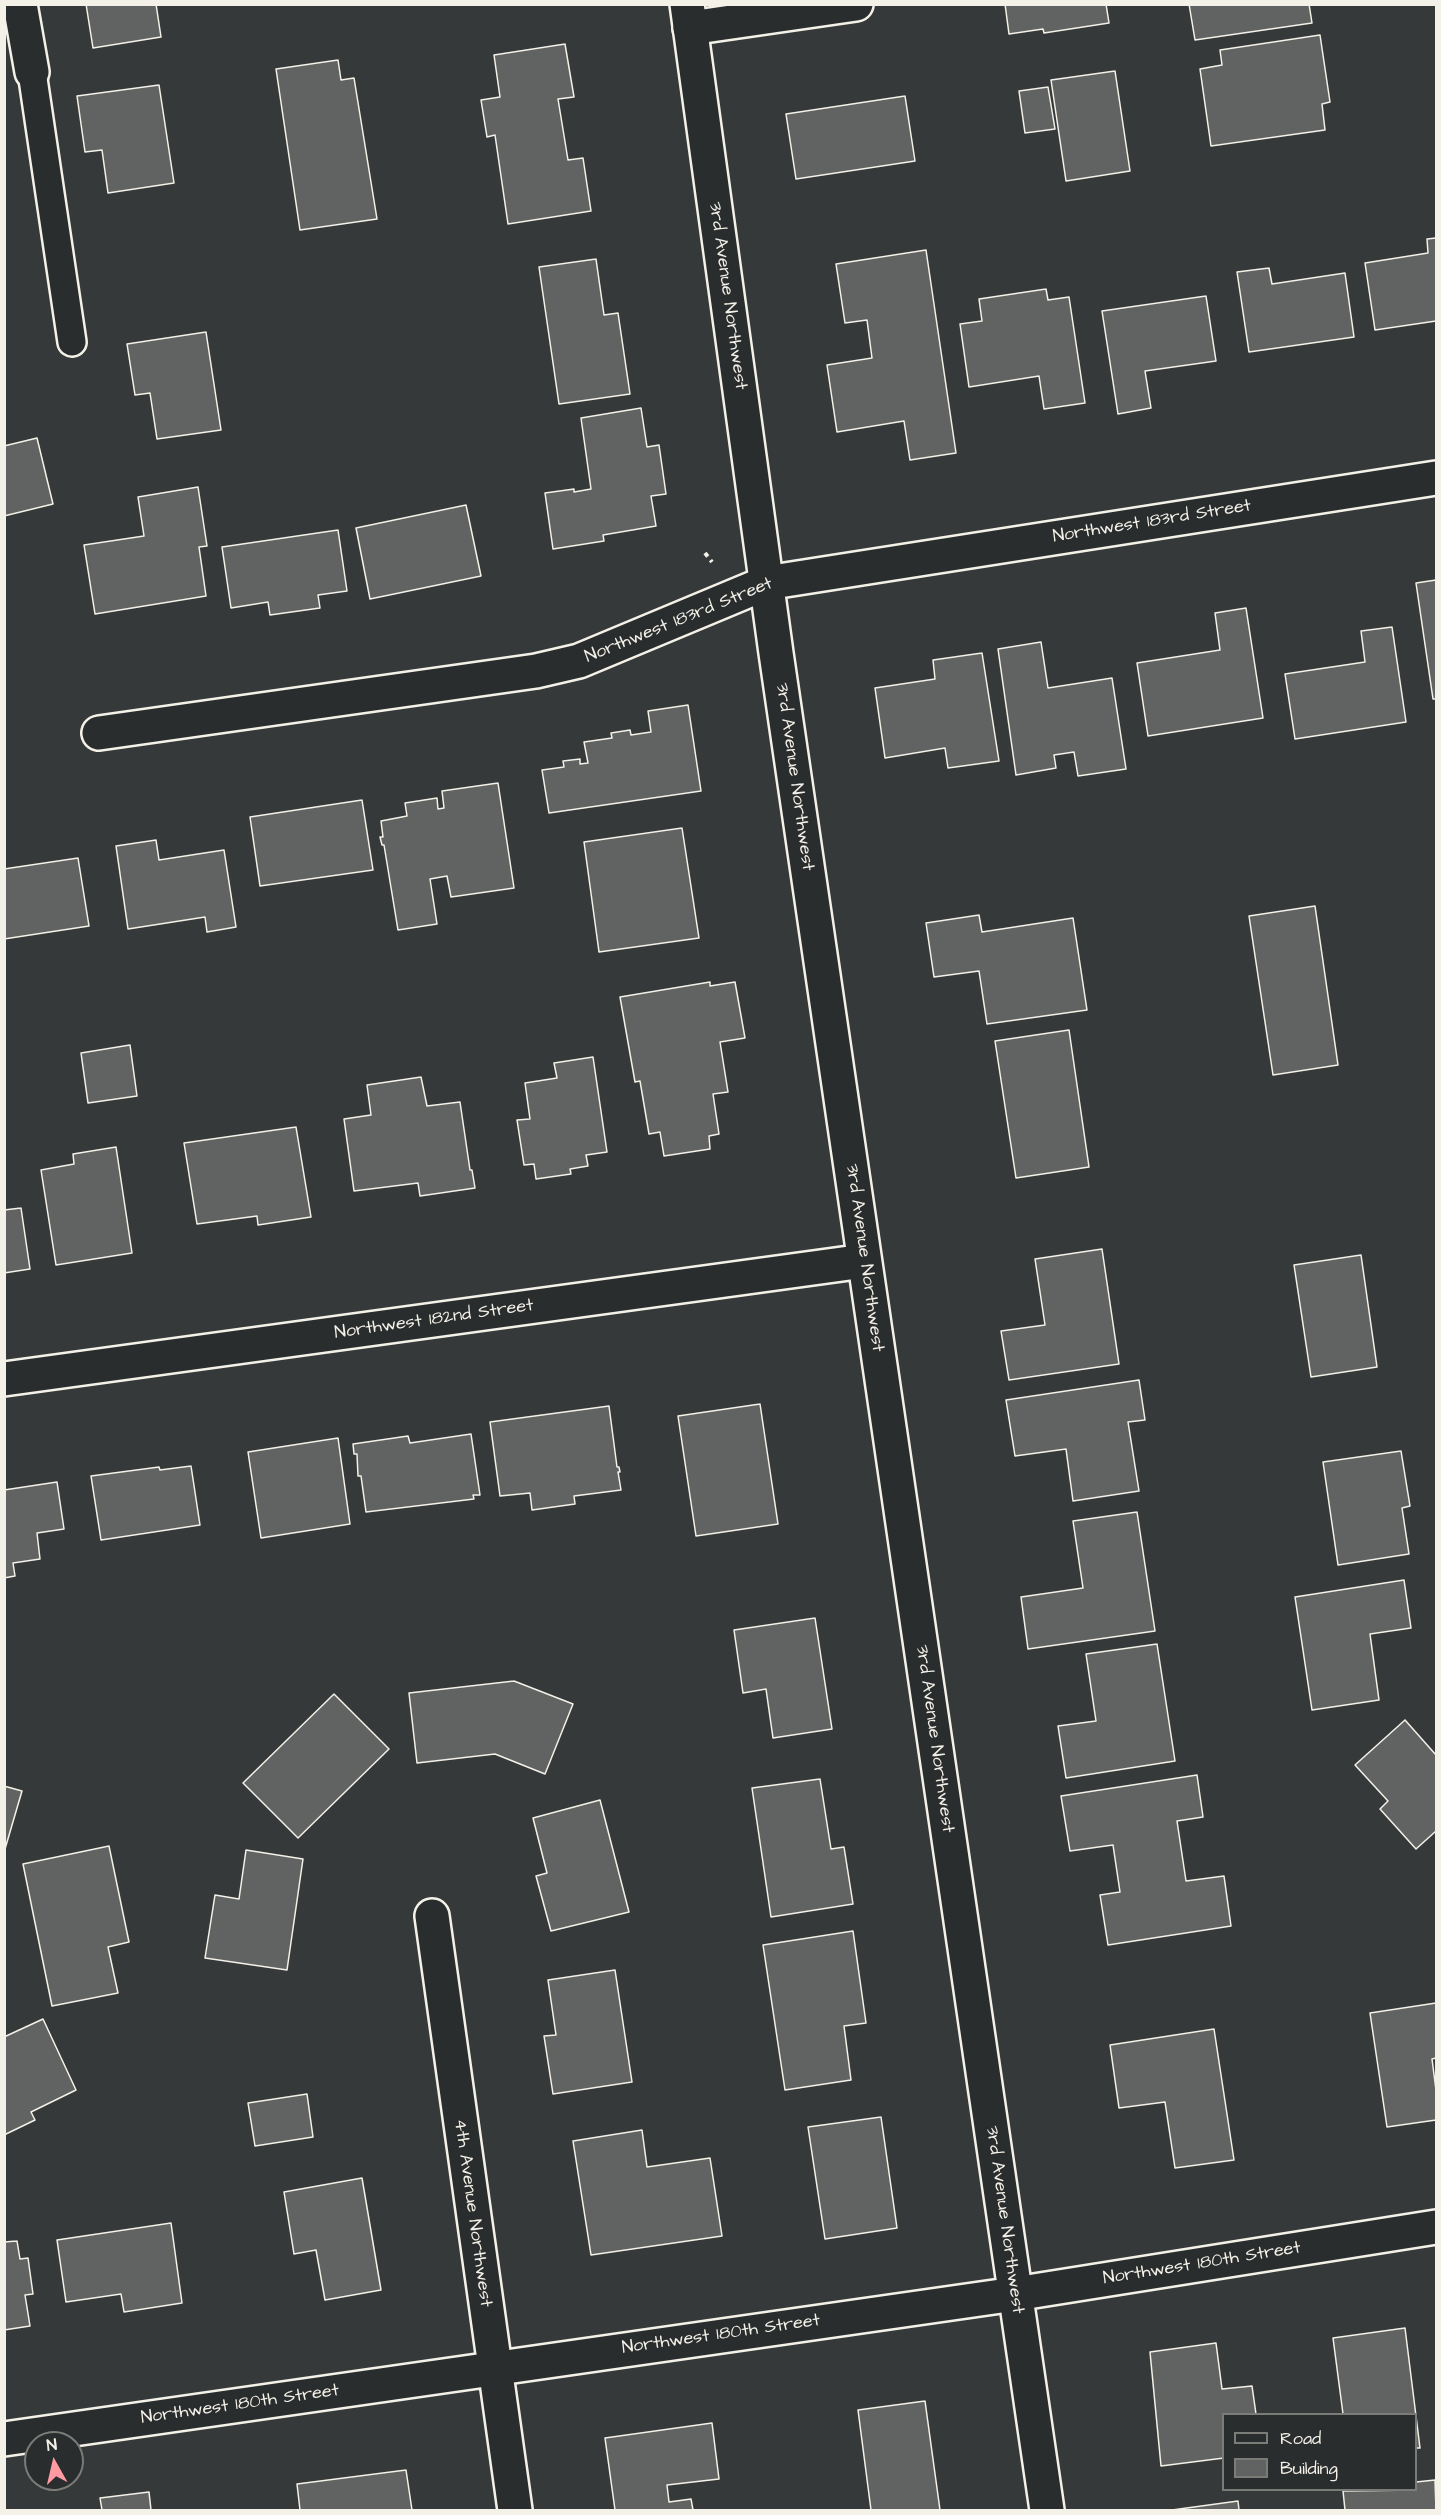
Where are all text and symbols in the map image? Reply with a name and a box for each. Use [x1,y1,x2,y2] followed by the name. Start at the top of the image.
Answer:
[703,201,751,391] street label: 3rd Avenue Northwest
[1051,496,1253,548] street label: Northwest 183rd Street
[582,573,776,669] street label: Northwest 183rd Street
[770,682,818,872] street label: 3rd Avenue Northwest
[840,1163,888,1353] street label: 3rd Avenue Northwest
[333,1295,535,1345] street label: Northwest 182nd Street
[910,1644,958,1834] street label: 3rd Avenue Northwest
[448,2118,496,2308] street label: 4th Avenue Northwest
[980,2125,1028,2315] street label: 3rd Avenue Northwest
[1102,2238,1302,2290] street label: Northwest 180th Street
[621,2310,821,2360] street label: Northwest 180th Street
[140,2380,340,2430] street label: Northwest 180th Street
[1222,2413,1417,2491] legend
[1280,2426,1321,2451] text: Road
[24,2431,84,2491] north arrow
[45,2434,58,2457] text: N
[1280,2456,1338,2481] text: Building

